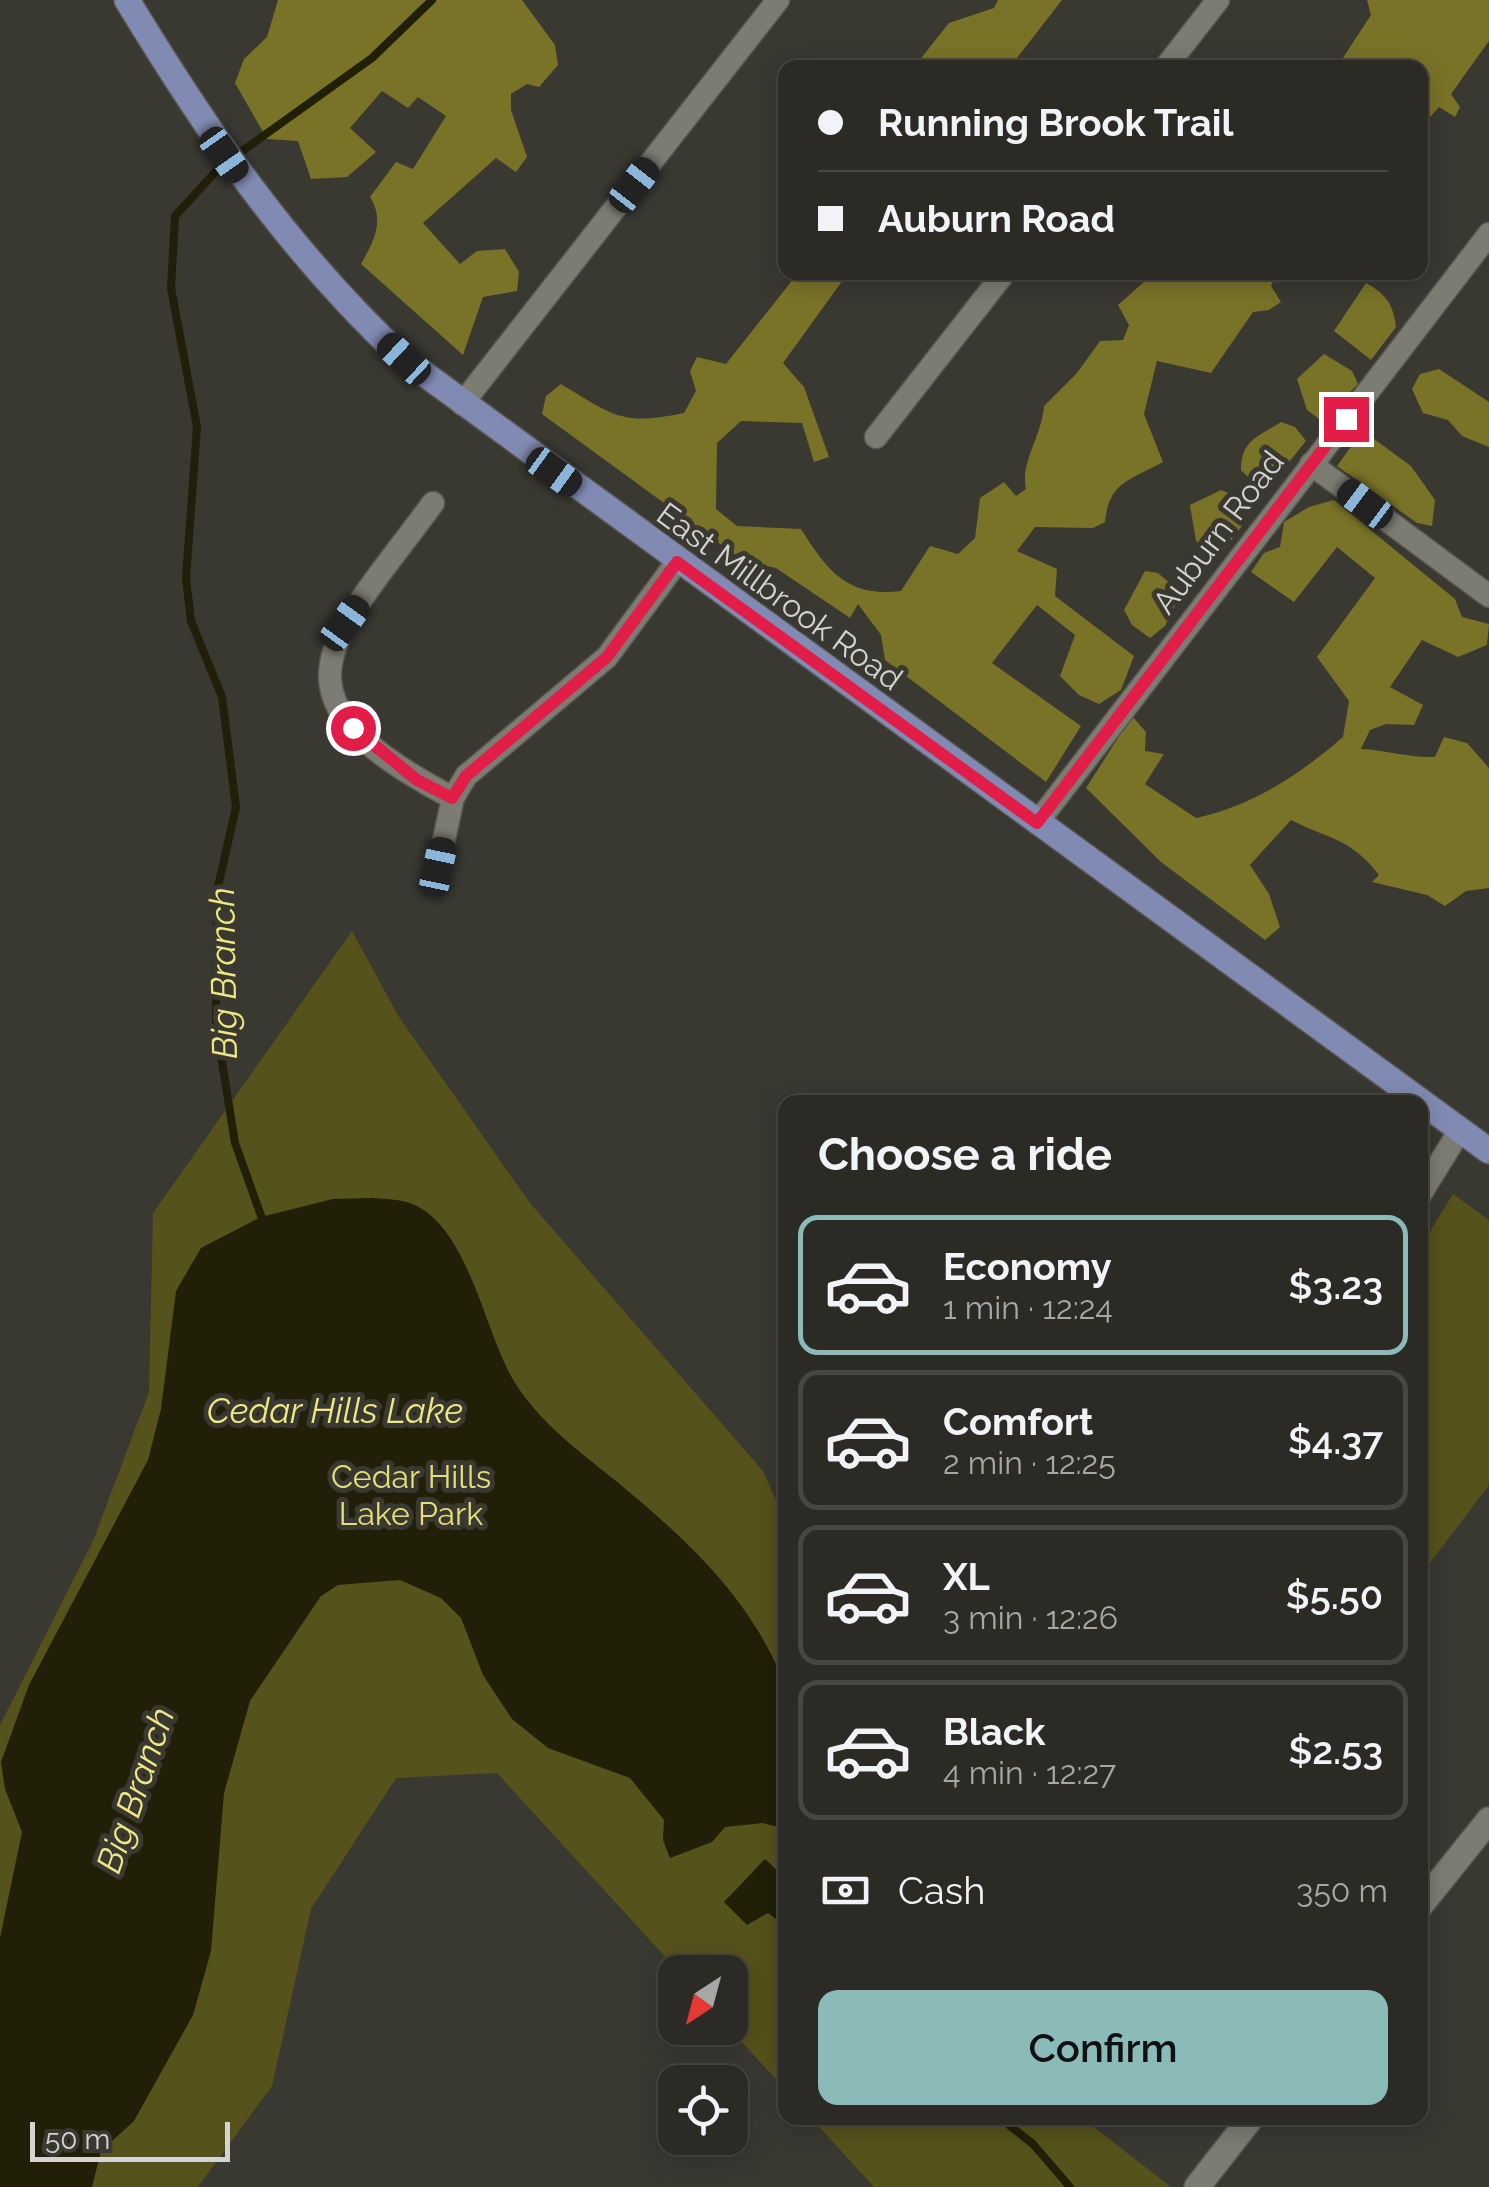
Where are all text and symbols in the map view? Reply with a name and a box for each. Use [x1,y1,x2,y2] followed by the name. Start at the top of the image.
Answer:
[878,100,1234,145] text: Running Brook Trail
[195,122,253,188] car
[604,152,664,218] car
[878,196,1115,241] text: Auburn Road
[372,328,436,390] car
[1324,397,1369,442] route end
[521,442,587,502] car
[1145,443,1291,621] street label: Auburn Road
[1332,474,1398,534] car
[650,495,910,697] street label: East Millbrook Road
[315,590,375,656] car
[331,706,376,751] route start
[417,835,459,899] car
[201,887,245,1059] water label: Big Branch
[818,1128,1112,1181] text: Choose a ride
[823,1240,913,1330] icon: car
[943,1244,1112,1289] text: Economy
[1289,1263,1383,1308] text: $3.23
[943,1289,1113,1326] text: 1 min · 12:24
[207,1390,463,1431] water label: Cedar Hills Lake
[823,1395,913,1485] icon: car
[943,1399,1093,1444] text: Comfort
[1288,1418,1383,1463] text: $4.37
[943,1444,1116,1481] text: 2 min · 12:25
[331,1458,491,1532] park label: Cedar Hills Lake Park
[823,1550,913,1640] icon: car
[943,1554,990,1599] text: XL
[1286,1573,1383,1618] text: $5.50
[943,1599,1118,1636] text: 3 min · 12:26
[88,1702,182,1878] water label: Big Branch
[823,1705,913,1795] icon: car
[943,1709,1045,1754] text: Black
[1288,1728,1383,1773] text: $2.53
[943,1754,1116,1791] text: 4 min · 12:27
[818,1863,873,1918] icon: cash
[898,1868,985,1913] text: Cash
[1296,1872,1388,1909] text: 350 m
[658,1955,748,2045] north arrow
[658,1955,748,2155] map controls
[818,1990,1388,2105] button: Confirm
[658,2065,748,2155] button: locate
[30,2117,230,2162] scale bar
[45,2123,110,2156] text: 50 m

